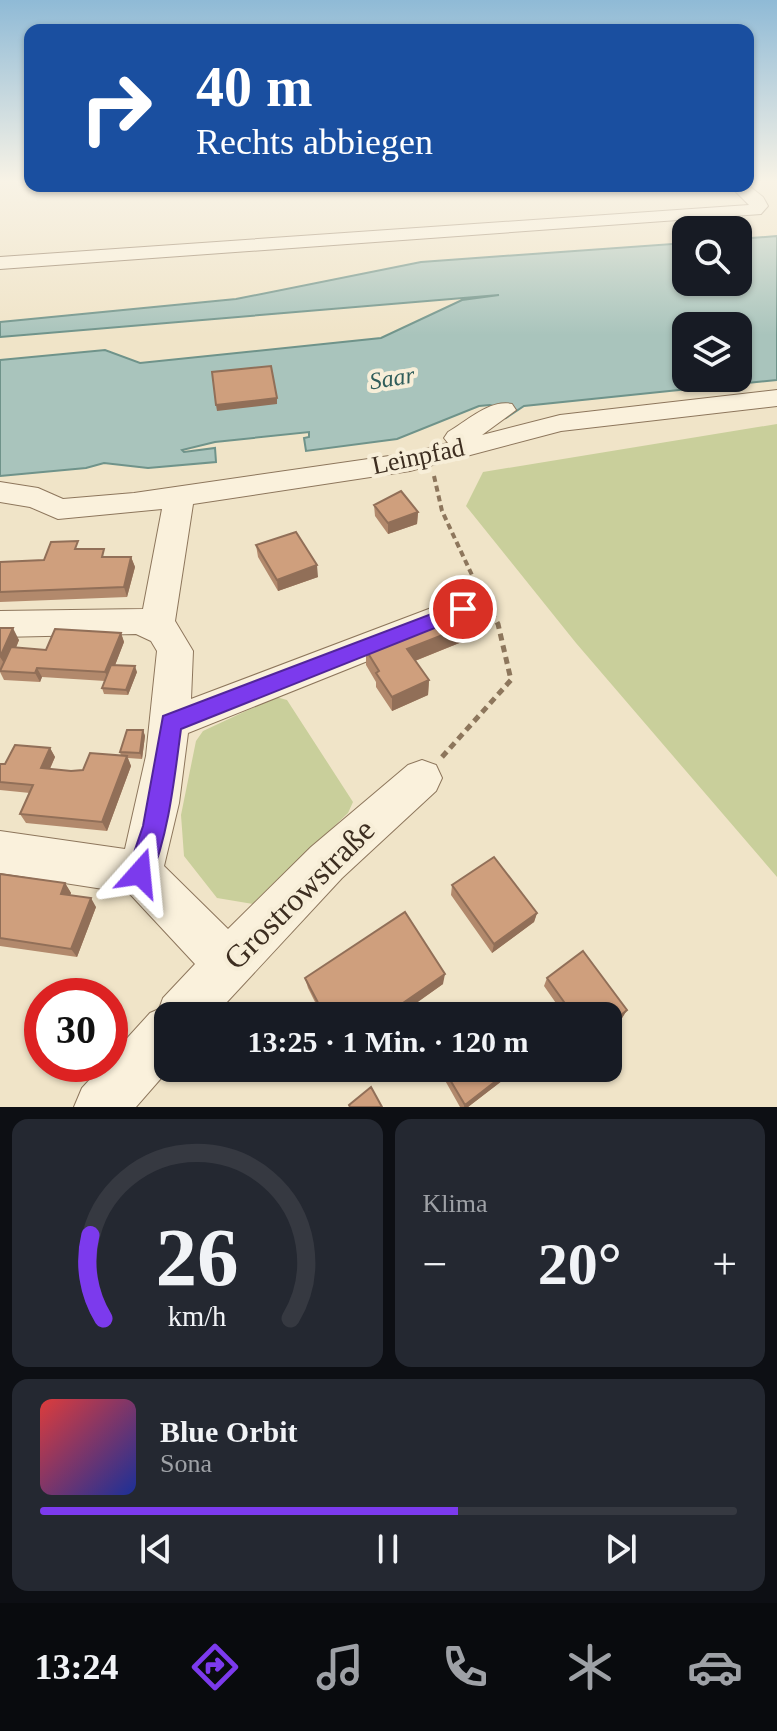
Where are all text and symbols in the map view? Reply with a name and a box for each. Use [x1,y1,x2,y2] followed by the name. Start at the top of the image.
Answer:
[64,56,168,160] icon: right
[196,56,313,118] text: 40 m
[196,122,433,162] text: Rechts abbiegen
[672,216,752,392] map controls
[672,216,752,296] button: search
[672,312,752,392] button: layers
[368,362,417,394] water label: Saar
[369,433,467,480] street label: Leinpfad
[429,575,497,643] pin
[441,587,485,631] icon: arrive
[217,812,381,976] street label: Grostrowstraße
[98,831,182,915] position arrow
[24,978,128,1082] speed limit sign: 30
[248,1025,528,1058] text: 13:25 · 1 Min. · 120 m
[423,1189,488,1218] text: Klima
[156,1211,239,1303] text: 26
[538,1231,622,1297] text: 20°
[423,1240,447,1289] text: −
[712,1240,737,1289] text: +
[168,1301,227,1332] text: km/h
[160,1415,298,1448] text: Blue Orbit
[160,1449,212,1478] text: Sona
[134,1527,178,1571] icon: previous
[366,1527,410,1571] icon: pause
[599,1527,643,1571] icon: next
[187,1639,243,1695] icon: directions
[312,1639,368,1695] icon: music
[437,1639,493,1695] icon: phone
[562,1639,618,1695] icon: climate
[687,1639,743,1695] icon: car
[34,1647,118,1687] text: 13:24

